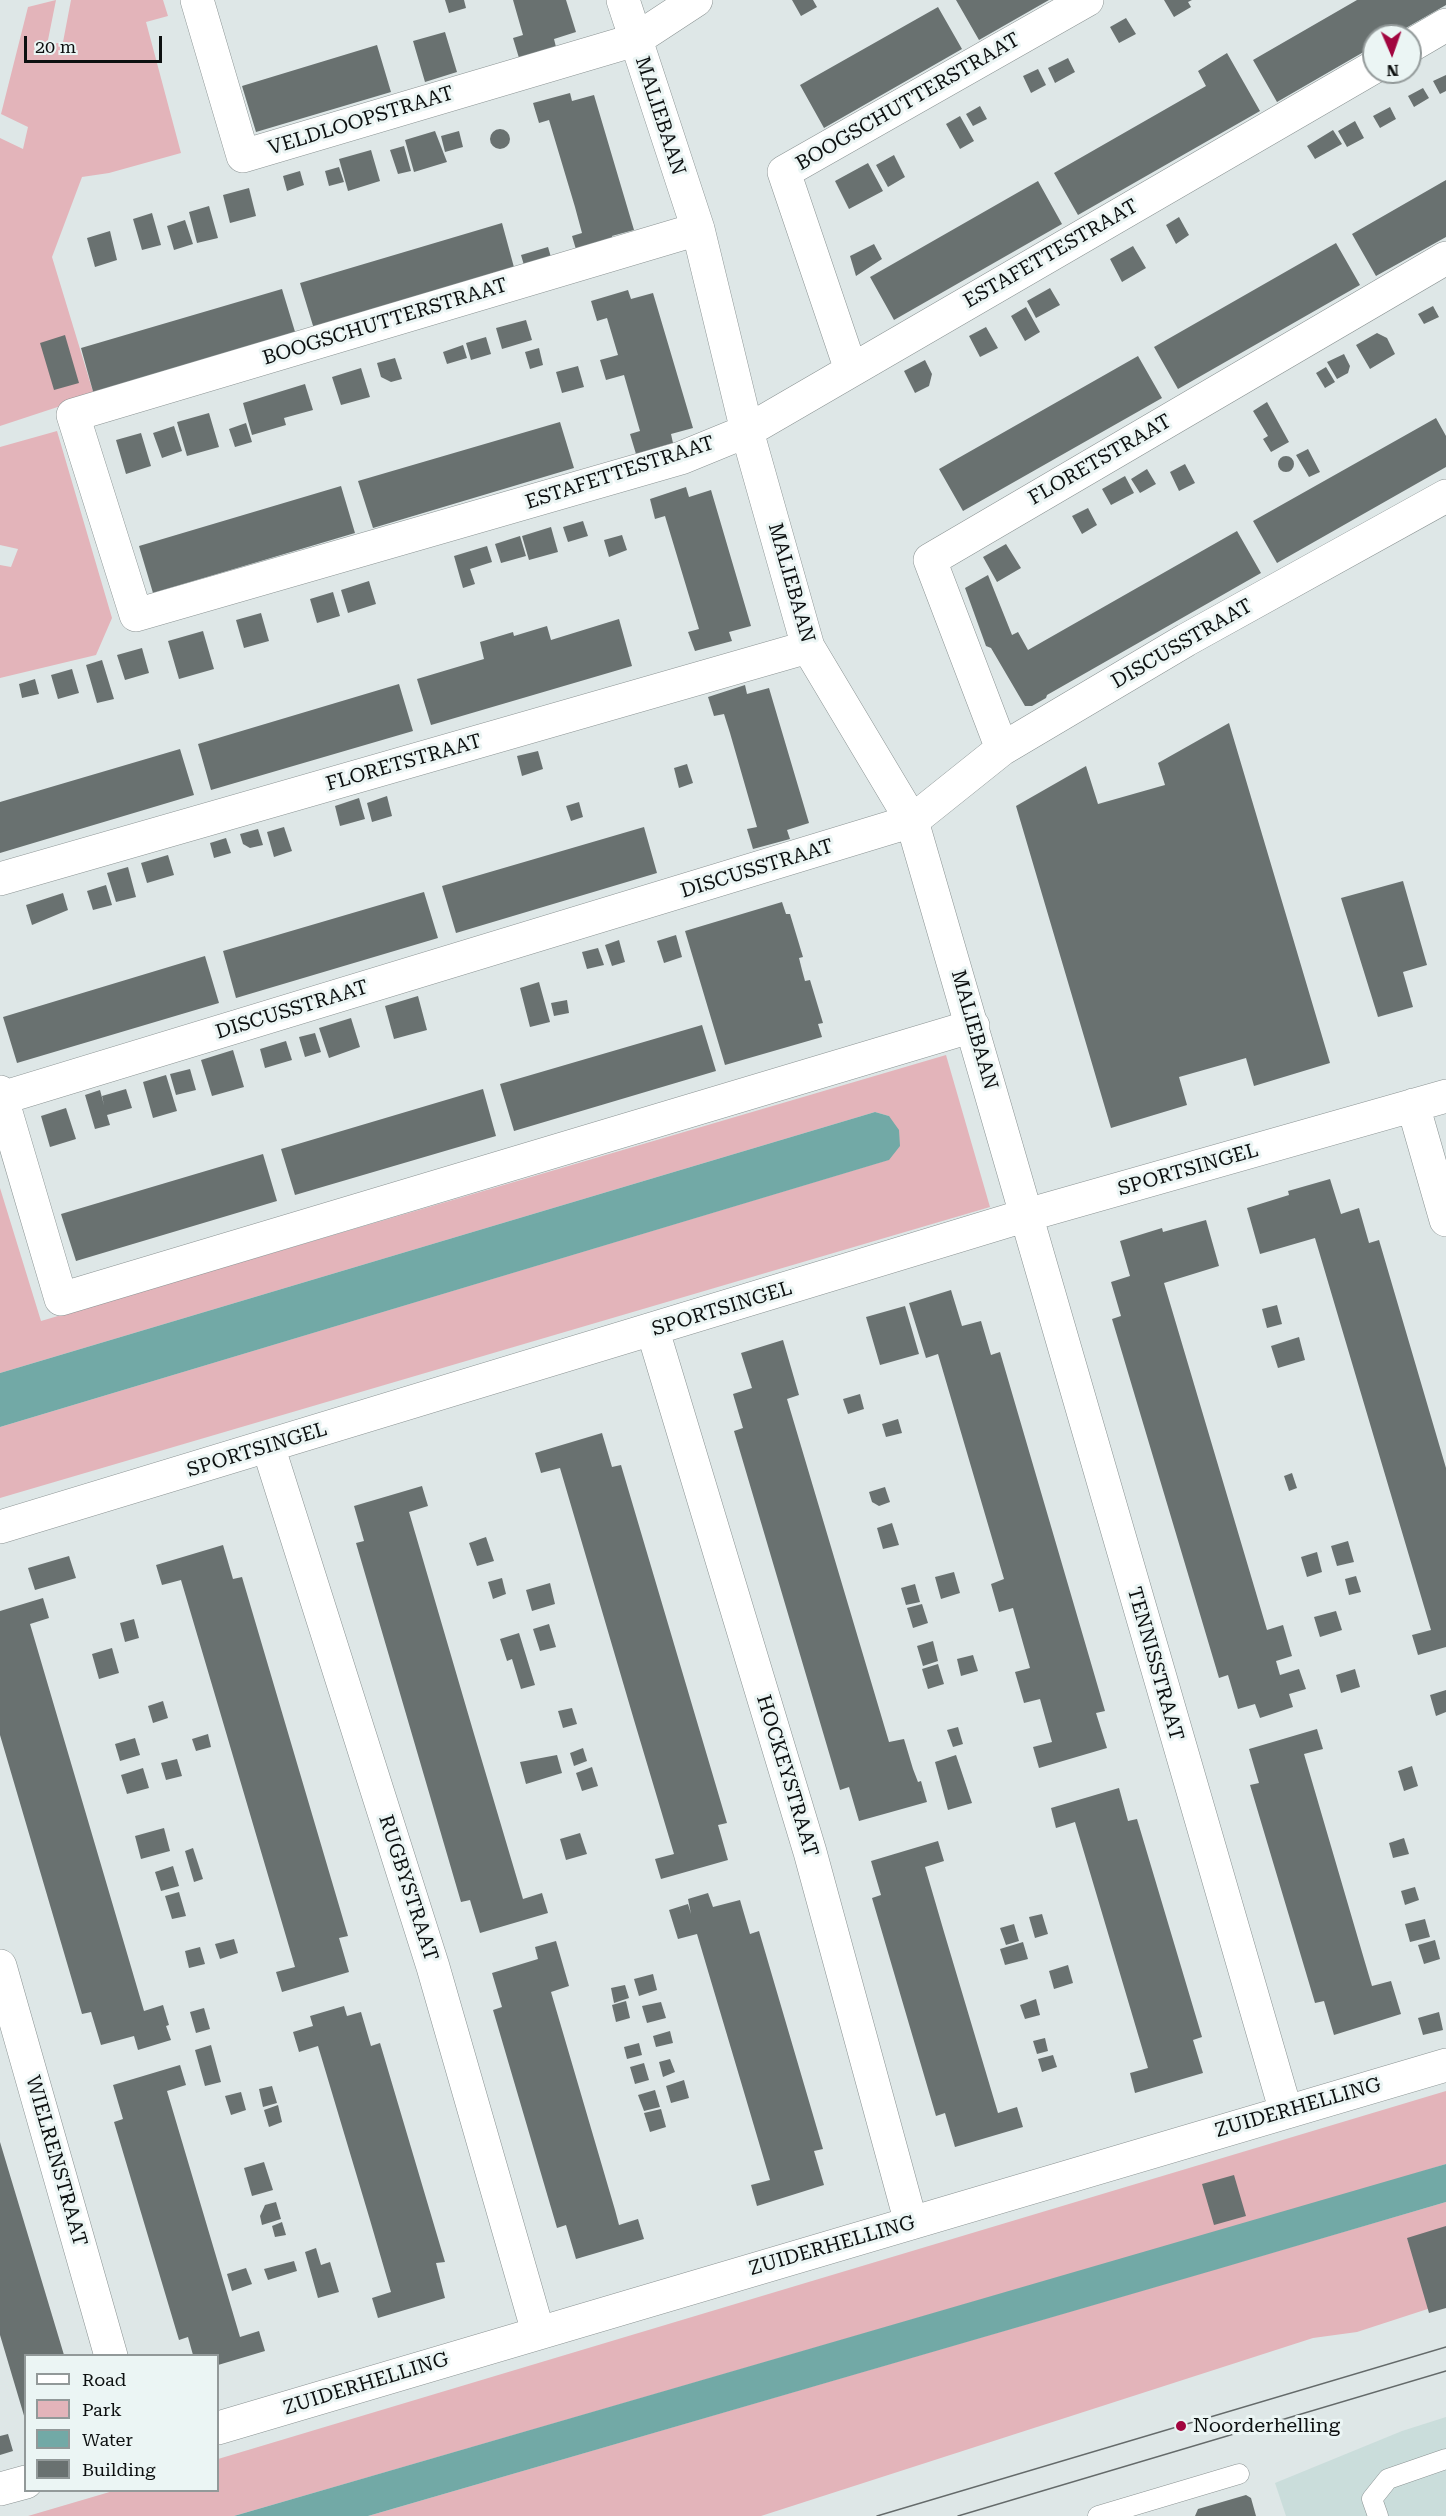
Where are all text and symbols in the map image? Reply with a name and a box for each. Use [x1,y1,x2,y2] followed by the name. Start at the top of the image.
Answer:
[27,24,165,62] scale bar
[1362,24,1422,84] north arrow
[792,28,1024,176] street label: BOOGSCHUTTERSTRAAT
[35,36,76,57] text: 20 m
[630,54,690,178] street label: MALIEBAAN
[1386,61,1399,80] text: N
[265,81,457,161] street label: VELDLOOPSTRAAT
[960,194,1142,314] street label: ESTAFETTESTRAAT
[260,273,510,371] street label: BOOGSCHUTTERSTRAAT
[1024,409,1176,511] street label: FLORETSTRAAT
[523,431,717,515] street label: ESTAFETTESTRAAT
[762,520,820,646] street label: MALIEBAAN
[1107,594,1257,694] street label: DISCUSSTRAAT
[323,729,485,797] street label: FLORETSTRAAT
[678,834,836,904] street label: DISCUSSTRAAT
[945,967,1003,1093] street label: MALIEBAAN
[213,975,371,1045] street label: DISCUSSTRAAT
[1115,1138,1261,1202] street label: SPORTSINGEL
[649,1276,795,1342] street label: SPORTSINGEL
[184,1417,330,1483] street label: SPORTSINGEL
[1122,1584,1188,1744] street label: TENNISSTRAAT
[751,1692,823,1860] street label: HOCKEYSTRAAT
[373,1812,443,1964] street label: RUGBYSTRAAT
[20,2073,92,2249] street label: WIELRENSTRAAT
[1212,2073,1384,2143] street label: ZUIDERHELLING
[746,2211,918,2281] street label: ZUIDERHELLING
[281,2347,451,2421] street label: ZUIDERHELLING
[24,2354,219,2492] legend
[82,2369,126,2390] text: Road
[82,2399,122,2420] text: Park
[1193,2414,1340,2438] place label: Noorderhelling
[1174,2419,1188,2433] marker: Noorderhelling
[82,2429,133,2450] text: Water
[82,2459,156,2480] text: Building

